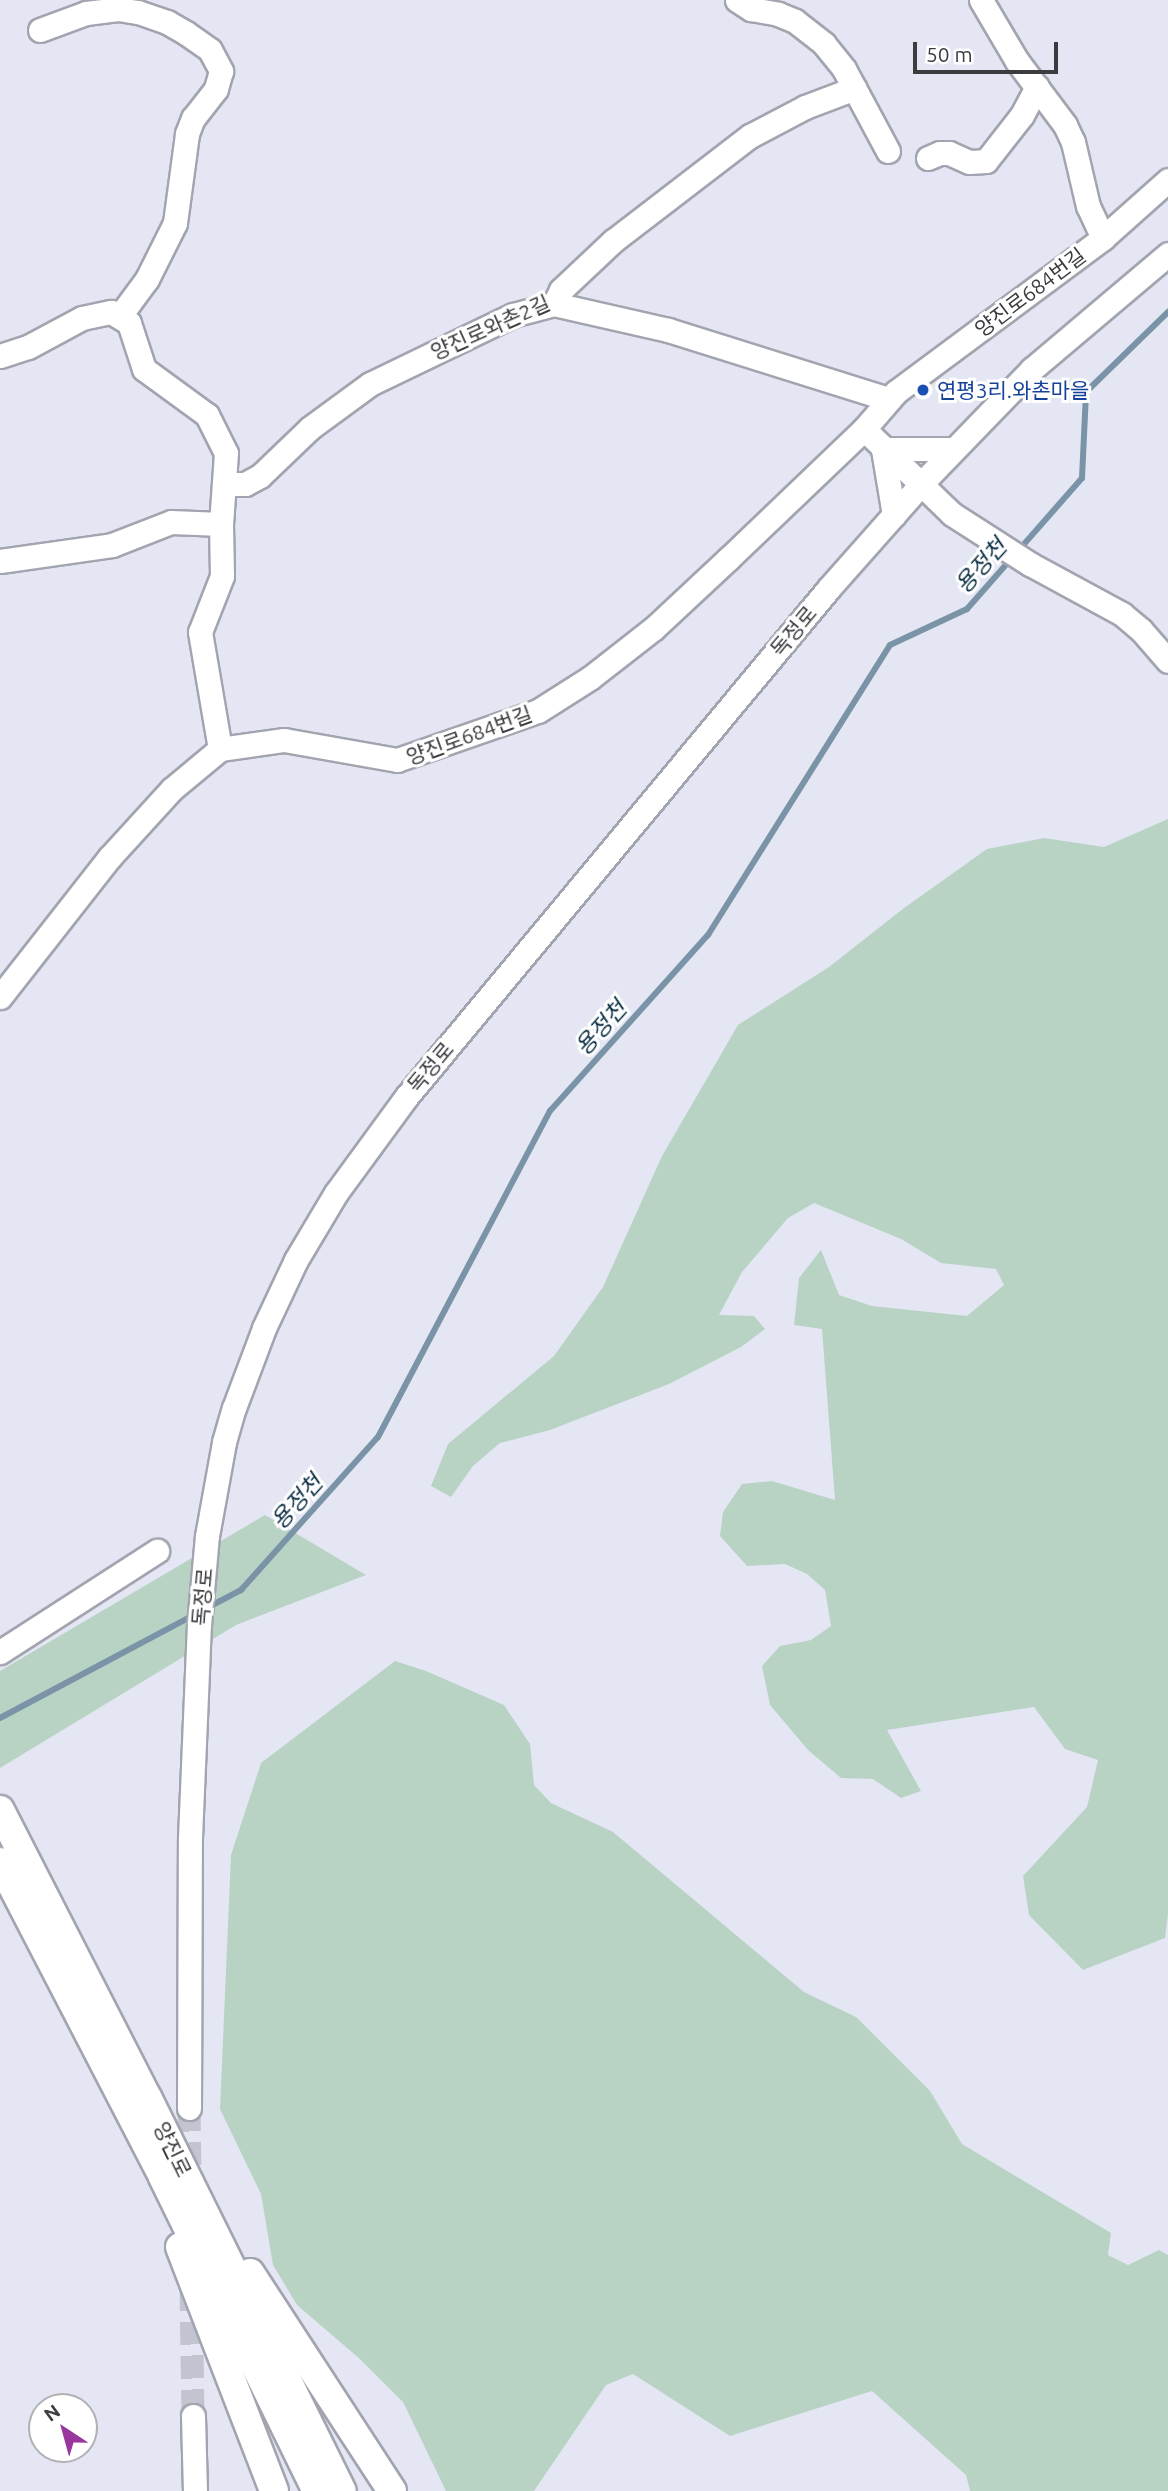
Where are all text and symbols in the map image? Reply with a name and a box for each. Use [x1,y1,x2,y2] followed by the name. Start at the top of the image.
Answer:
[916,28,1061,72] scale bar
[926,42,973,66] text: 50 m
[970,242,1090,342] street label: 양진로684번길
[427,290,553,364] street label: 양진로와촌2길
[937,377,1089,403] place label: 연평3리.와촌마을
[915,382,931,398] marker: 연평3리.와촌마을
[950,533,1012,599] water label: 용정천
[765,601,821,661] street label: 독정로
[403,701,535,769] street label: 양진로684번길
[570,995,632,1061] water label: 용정천
[402,1037,458,1097] street label: 독정로
[266,1469,328,1535] water label: 용정천
[187,1567,217,1627] street label: 독정로
[149,2117,197,2181] street label: 양진로
[28,2393,98,2463] north arrow
[40,2400,64,2426] text: N

